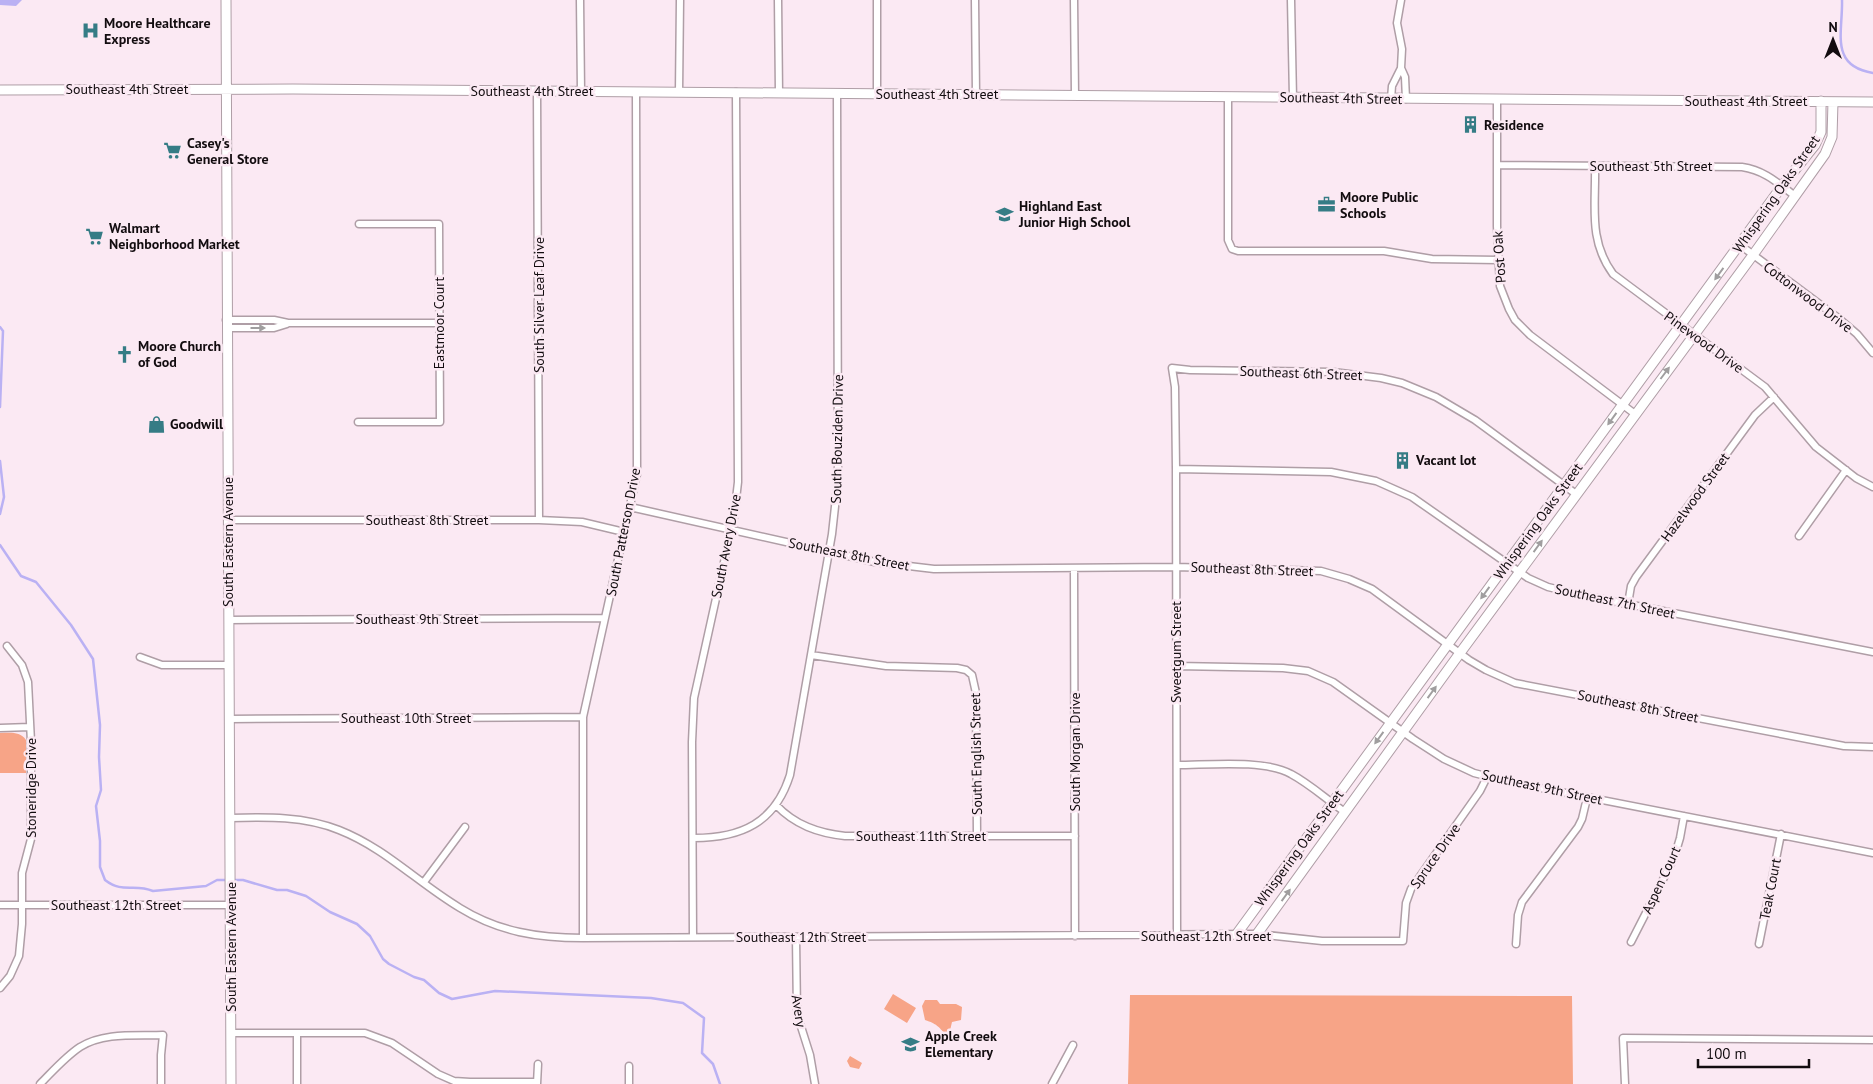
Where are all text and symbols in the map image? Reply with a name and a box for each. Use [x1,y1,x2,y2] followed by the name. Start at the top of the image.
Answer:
[104,14,211,48] place label: Moore Healthcare Express
[1808,15,1858,65] north arrow
[1828,18,1838,36] text: N
[80,21,100,41] hospital icon: Moore Healthcare Express
[66,80,189,98] street label: Southeast 4th Street
[471,82,594,100] street label: Southeast 4th Street
[876,85,999,103] street label: Southeast 4th Street
[1279,88,1403,108] street label: Southeast 4th Street
[1685,92,1808,110] street label: Southeast 4th Street
[1460,115,1480,135] building icon: Residence
[1484,116,1544,134] place label: Residence
[1729,131,1824,256] street label: Whispering Oaks Street
[187,134,269,168] place label: Casey's General Store
[163,141,183,161] supermarket icon: Casey's General Store
[1590,157,1713,175] street label: Southeast 5th Street
[1340,188,1418,222] place label: Moore Public Schools
[1316,195,1336,215] office icon: Moore Public Schools
[1018,197,1131,231] place label: Highland East Junior High School
[995,204,1015,224] school or university icon: Highland East Junior High School
[109,219,240,253] place label: Walmart Neighborhood Market
[85,226,105,246] supermarket icon: Walmart Neighborhood Market
[1488,230,1510,284] street label: Post Oak
[530,237,548,373] street label: South Silver Leaf Drive
[1760,258,1856,336] street label: Cottonwood Drive
[1713,267,1724,280] one-way arrow
[430,277,448,369] street label: Eastmoor Court
[1661,307,1747,377] street label: Pinewood Drive
[250,324,266,332] one-way arrow
[138,337,221,371] place label: Moore Church of God
[114,344,134,364] church icon: Moore Church of God
[1239,362,1363,384] street label: Southeast 6th Street
[1660,366,1670,380] one-way arrow
[827,374,847,504] street label: South Bouziden Drive
[1607,412,1617,426] one-way arrow
[146,414,166,434] shop icon: Goodwill
[170,415,224,433] place label: Goodwill
[1657,449,1734,545] street label: Hazelwood Street
[1392,450,1412,470] building icon: Vacant lot
[1415,451,1476,469] place label: Vacant lot
[1490,459,1586,583] street label: Whispering Oaks Street
[602,466,644,598] street label: South Patterson Drive
[219,477,237,607] street label: South Eastern Avenue
[707,493,745,599] street label: South Avery Drive
[366,511,489,529] street label: Southeast 8th Street
[787,533,911,575] street label: Southeast 8th Street
[1533,539,1543,553] one-way arrow
[1190,558,1314,580] street label: Southeast 8th Street
[1553,579,1677,623] street label: Southeast 7th Street
[1480,586,1490,600] one-way arrow
[1167,601,1185,703] street label: Sweetgum Street
[356,610,479,628] street label: Southeast 9th Street
[1427,685,1437,699] one-way arrow
[1576,685,1700,727] street label: Southeast 8th Street
[1066,692,1084,812] street label: South Morgan Drive
[966,693,986,815] street label: South English Street
[341,709,471,727] street label: Southeast 10th Street
[1374,731,1384,745] one-way arrow
[22,738,40,838] street label: Stoneridge Drive
[1480,765,1604,809] street label: Southeast 9th Street
[1251,786,1347,910] street label: Whispering Oaks Street
[1406,820,1464,892] street label: Spruce Drive
[856,827,986,845] street label: Southeast 11th Street
[1637,843,1685,917] street label: Aspen Court
[1755,856,1785,921] street label: Teak Court
[222,882,240,1012] street label: South Eastern Avenue
[1281,888,1291,902] one-way arrow
[51,896,181,914] street label: Southeast 12th Street
[1141,927,1271,945] street label: Southeast 12th Street
[736,928,866,946] street label: Southeast 12th Street
[788,993,811,1029] street label: Avery
[925,1027,997,1061] place label: Apple Creek Elementary
[901,1034,921,1054] school or university icon: Apple Creek Elementary
[1698,1036,1809,1068] scale bar
[1706,1044,1747,1063] text: 100 m

